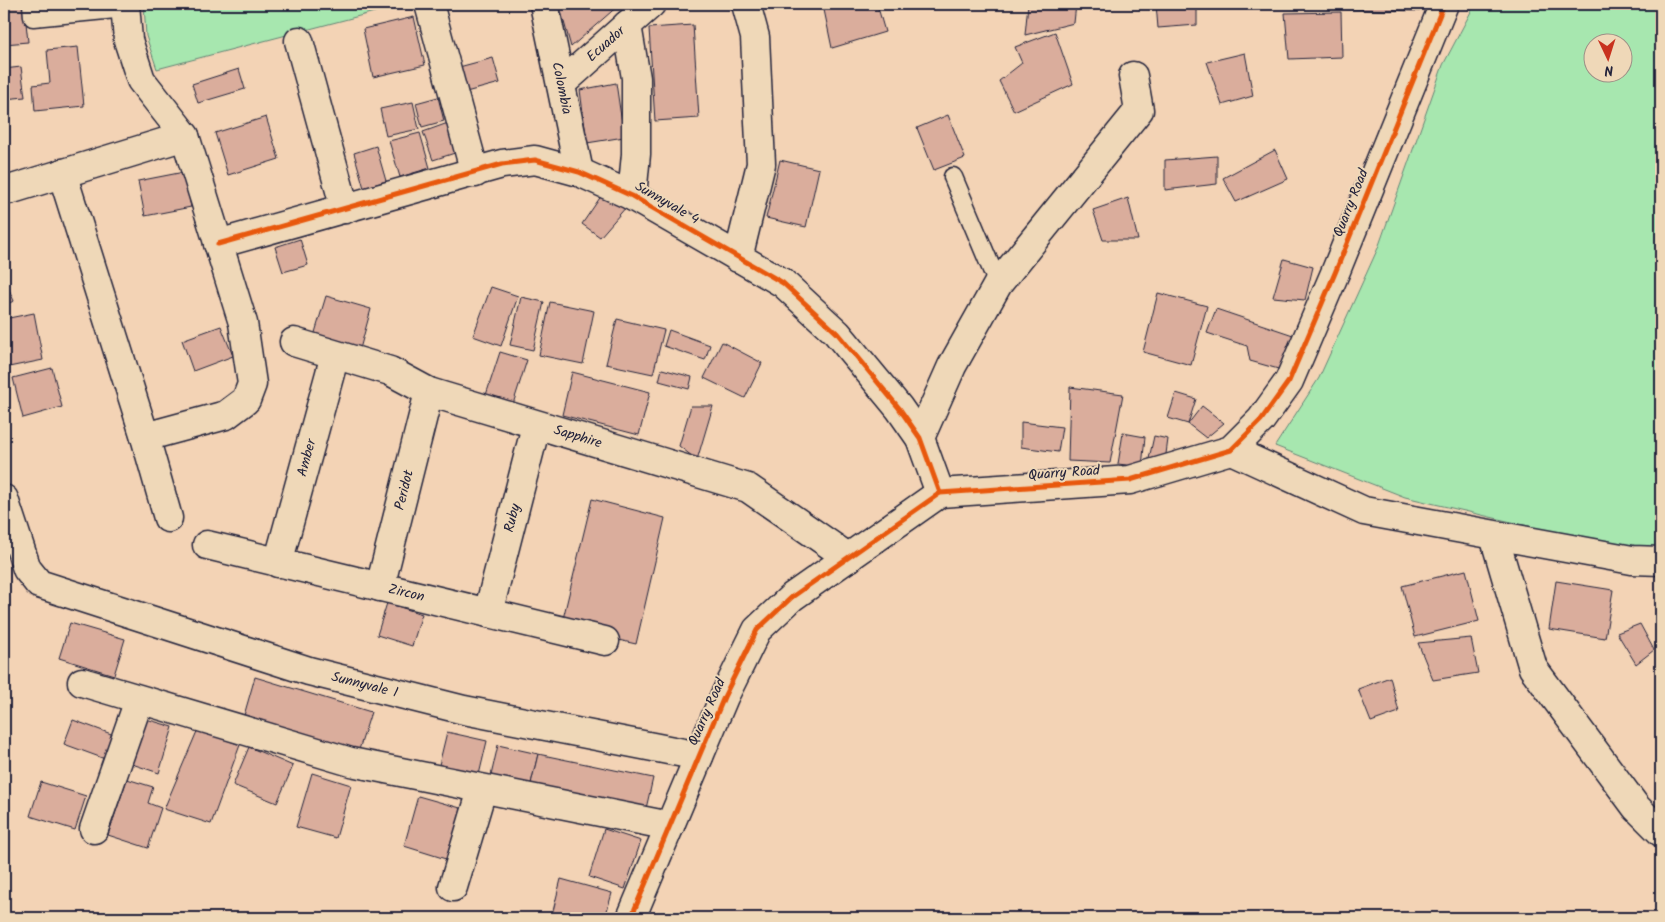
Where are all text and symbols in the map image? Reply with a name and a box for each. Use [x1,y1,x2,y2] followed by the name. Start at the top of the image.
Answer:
[581,20,631,68] street label: Ecuador
[1582,32,1632,82] north arrow
[1604,59,1614,81] text: N
[545,60,578,116] street label: Colombia
[1327,165,1375,240] street label: Quarry Road
[631,176,704,230] street label: Sunnyvale 4
[551,419,605,455] street label: Sapphire
[291,435,323,479] street label: Amber
[1027,459,1102,486] street label: Quarry Road
[389,467,420,512] street label: Peridot
[498,501,527,535] street label: Ruby
[386,578,427,608] street label: Zircon
[329,666,400,704] street label: Sunnyvale 1
[682,674,732,749] street label: Quarry Road

